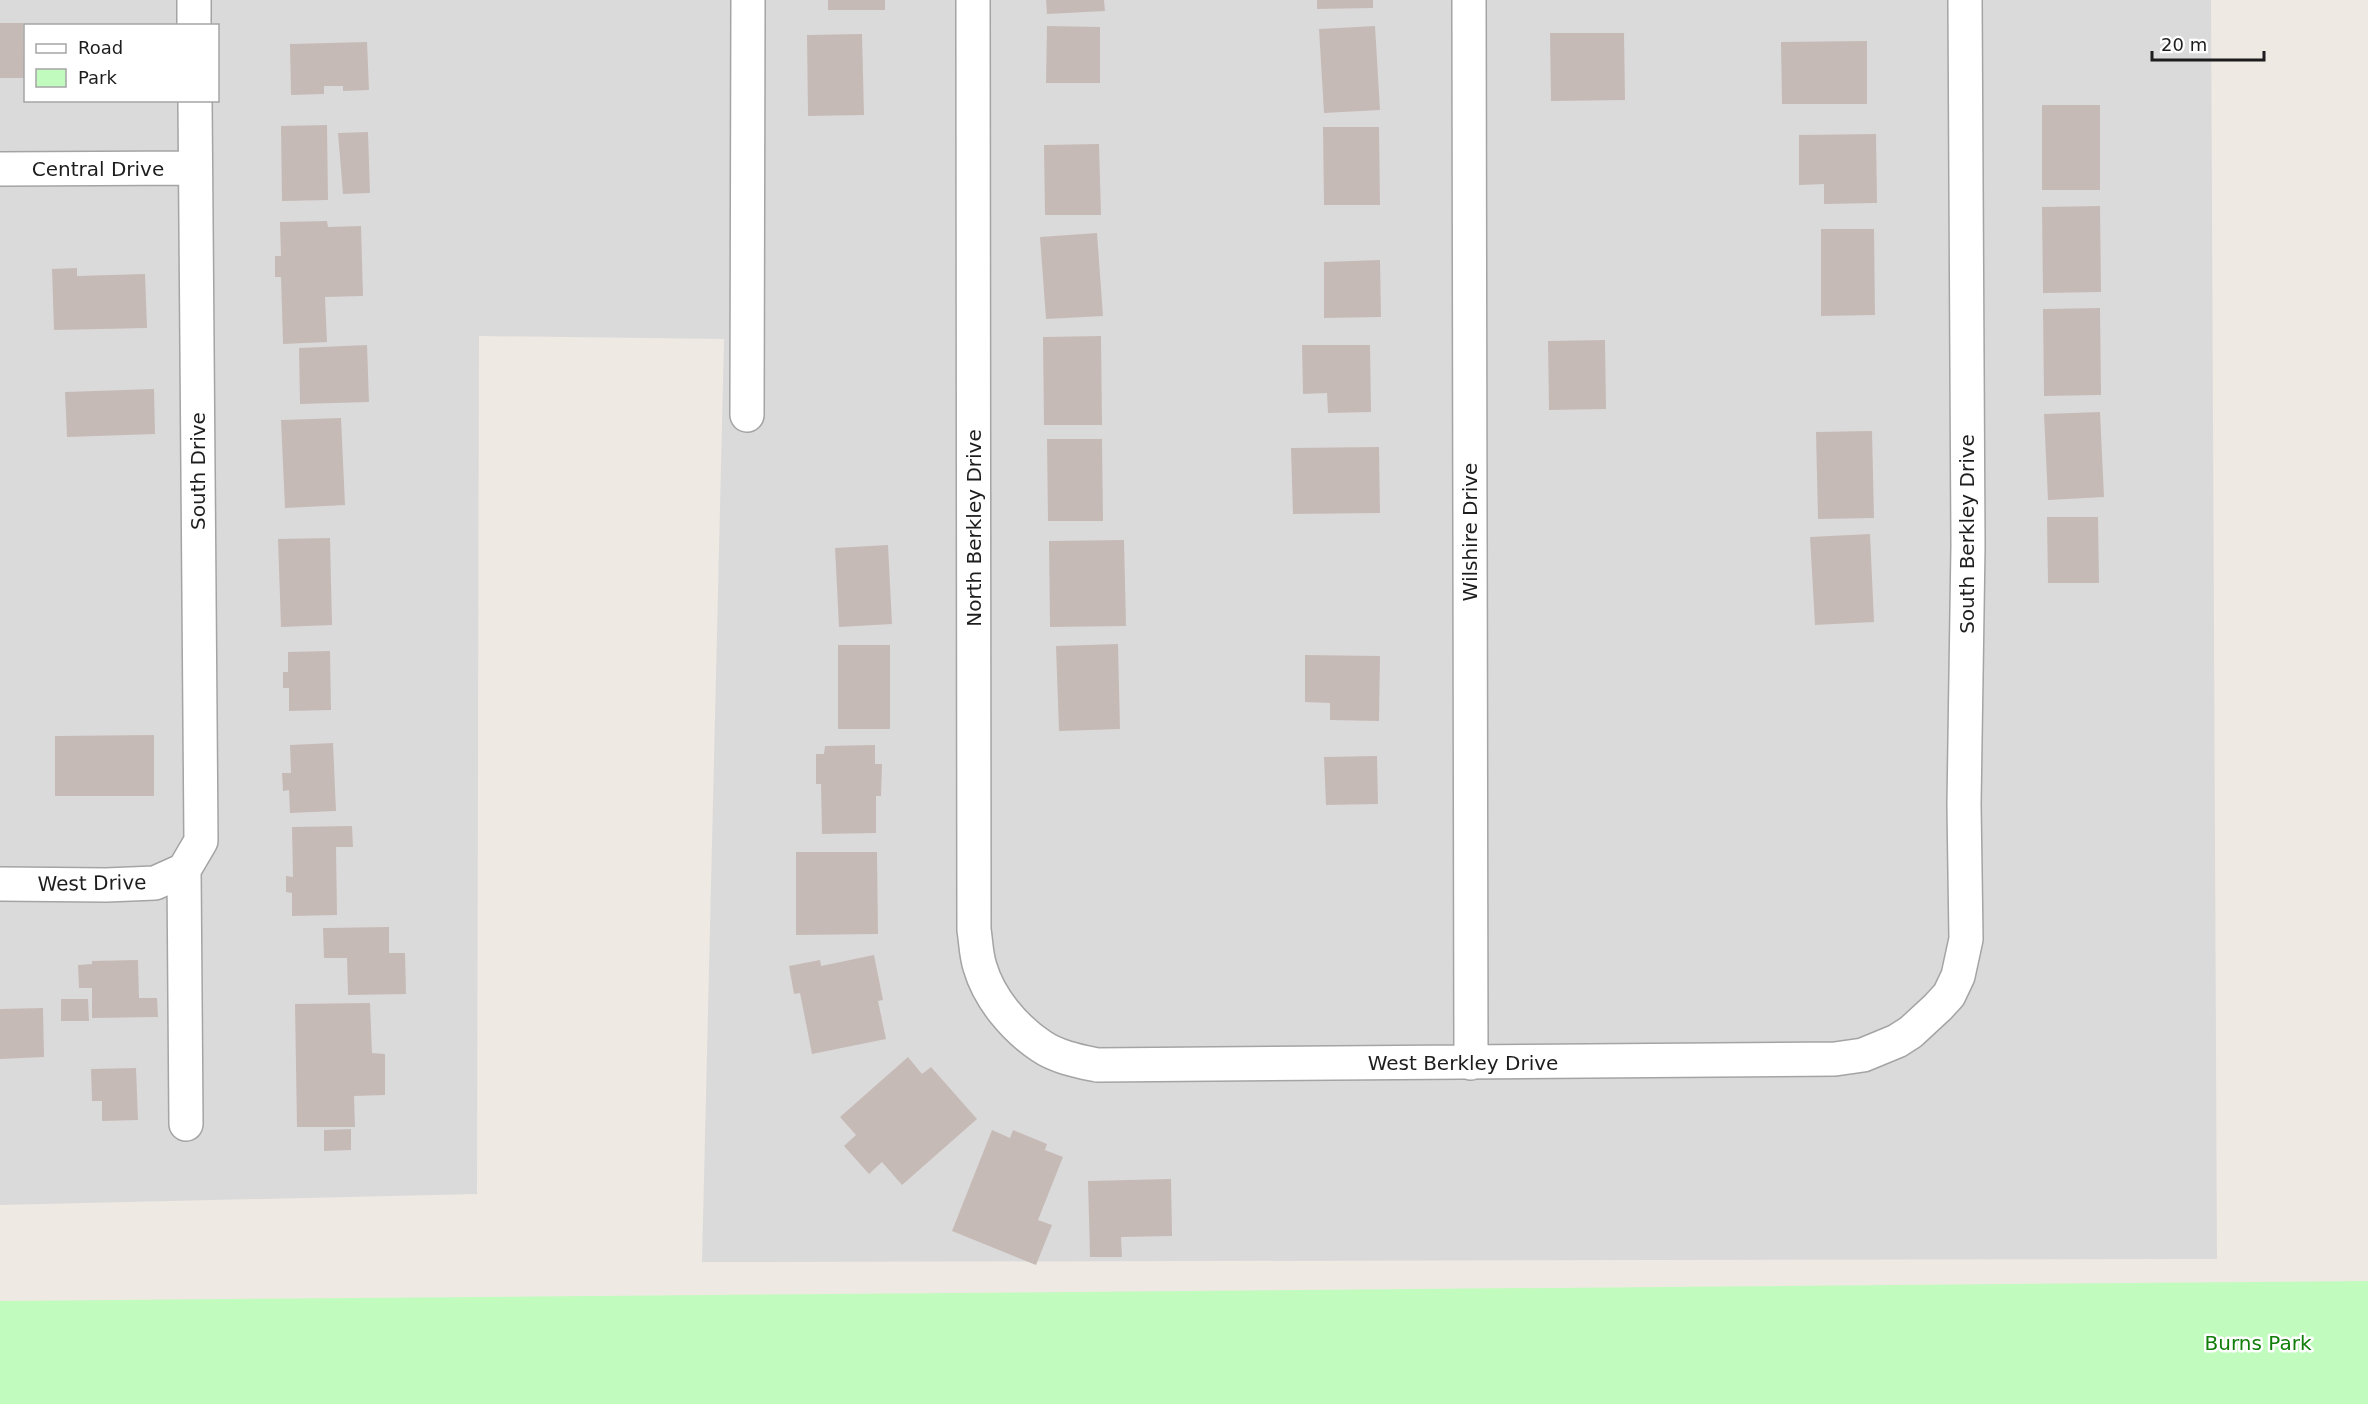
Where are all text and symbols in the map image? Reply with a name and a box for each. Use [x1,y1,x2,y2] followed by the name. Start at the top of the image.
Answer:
[24,24,219,102] legend
[2152,24,2264,62] scale bar
[2161,34,2207,55] text: 20 m
[78,37,123,58] text: Road
[78,67,117,88] text: Park
[32,157,164,181] street label: Central Drive
[186,412,210,530] street label: South Drive
[962,429,986,627] street label: North Berkley Drive
[1955,434,1979,634] street label: South Berkley Drive
[1458,463,1482,601] street label: Wilshire Drive
[37,870,147,896] street label: West Drive
[1368,1051,1558,1075] street label: West Berkley Drive
[2205,1331,2312,1355] park label: Burns Park

